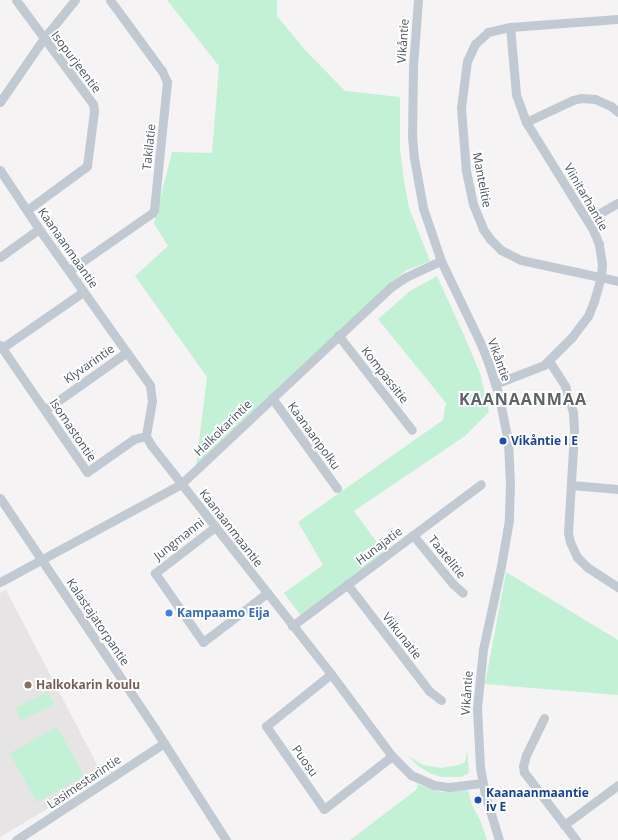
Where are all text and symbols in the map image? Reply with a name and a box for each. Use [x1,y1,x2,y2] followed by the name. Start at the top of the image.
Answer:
[394,18,412,64] street label: Vikåntie
[48,28,104,96] street label: Isopurjeentie
[139,123,159,171] street label: Takilatie
[470,151,494,209] street label: Mantelitie
[561,161,611,233] street label: Viinitarhantie
[35,205,101,291] street label: Kaanaanmaantie
[485,337,513,383] street label: Vikåntie
[61,341,117,387] street label: Klyvarintie
[358,344,412,406] street label: Kompassitie
[459,389,587,409] district label: KAANAANMAA
[47,396,99,464] street label: Isomastontie
[191,397,255,459] street label: Halkokarintie
[285,399,343,473] street label: Kaanaanpolku
[511,434,578,448] place label: Vikåntie I E
[498,436,508,446] marker: Vikåntie I E
[196,486,266,570] street label: Kaanaanmaantie
[151,515,207,563] street label: Jungmanni
[353,524,405,568] street label: Hunajatie
[425,533,469,581] street label: Taatelitie
[64,576,132,668] street label: Kalastajatorpantie
[177,606,270,620] place label: Kampaamo Eija
[164,608,174,618] marker: Kampaamo Eija
[379,610,425,662] street label: Viikunatie
[458,670,476,716] street label: Vikåntie
[36,678,140,692] place label: Halkokarin koulu
[23,680,33,690] marker: Halkokarin koulu
[289,743,321,779] street label: Puosu
[45,752,123,812] street label: Lasimestarintie
[486,786,589,814] place label: Kaanaanmaantie iv E
[473,795,483,805] marker: Kaanaanmaantie iv E

